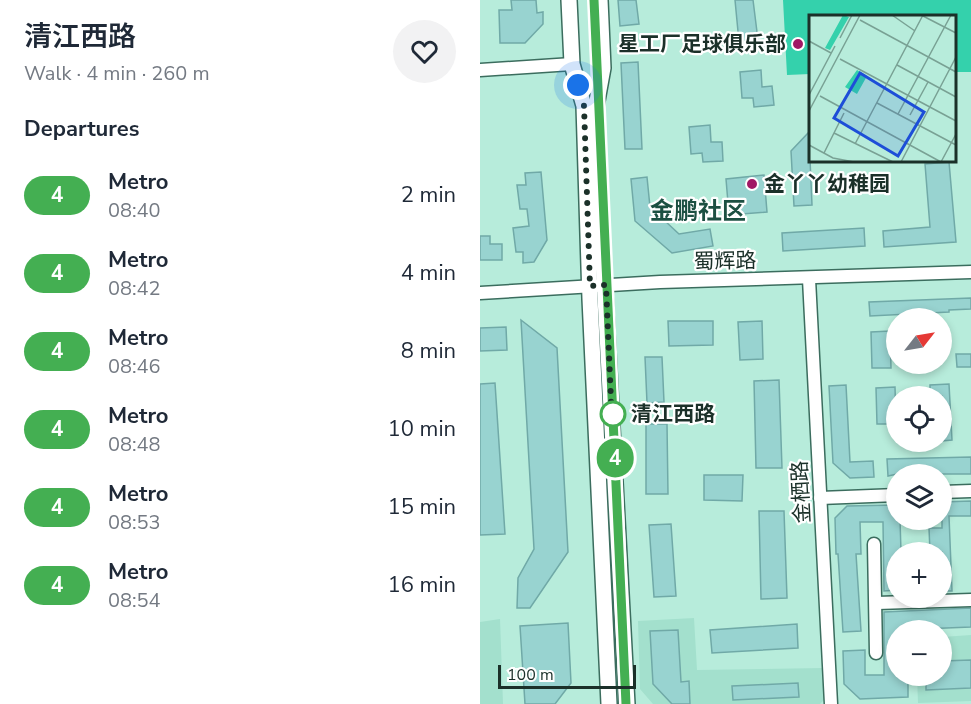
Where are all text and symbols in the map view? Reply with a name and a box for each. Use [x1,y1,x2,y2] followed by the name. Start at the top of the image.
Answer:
[809,15,956,162] inset map
[24,18,136,56] text: 清江西路
[393,20,456,83] button: heart
[618,30,786,58] place label: 星工厂足球俱乐部
[791,37,805,51] marker: 星工厂足球俱乐部
[24,60,210,87] text: Walk · 4 min · 260 m
[563,70,593,100] your location
[24,114,139,144] text: Departures
[108,167,169,197] text: Metro
[764,170,890,198] place label: 金丫丫幼稚园
[745,177,759,191] marker: 金丫丫幼稚园
[401,180,456,210] text: 2 min
[51,181,63,209] text: 4
[650,195,746,227] district label: 金鹏社区
[108,197,161,224] text: 08:40
[108,245,169,275] text: Metro
[693,246,757,276] street label: 蜀辉路
[401,258,456,288] text: 4 min
[51,259,63,287] text: 4
[108,275,161,302] text: 08:42
[886,308,952,374] north arrow
[886,308,952,686] map controls
[108,323,169,353] text: Metro
[401,336,456,366] text: 8 min
[51,337,63,365] text: 4
[108,353,161,380] text: 08:46
[886,386,952,452] button: locate
[631,400,715,428] place label: 清江西路
[108,401,169,431] text: Metro
[600,401,626,427] marker: 清江西路
[388,414,456,444] text: 10 min
[51,415,63,443] text: 4
[108,431,161,458] text: 08:48
[596,438,634,478] line badge: 4
[609,444,621,472] text: 4
[785,460,817,524] street label: 金栖路
[886,464,952,530] button: layers
[108,479,169,509] text: Metro
[388,492,456,522] text: 15 min
[51,493,63,521] text: 4
[108,509,161,536] text: 08:53
[886,542,952,608] button: +
[108,557,169,587] text: Metro
[388,570,456,600] text: 16 min
[51,571,63,599] text: 4
[108,587,161,614] text: 08:54
[886,620,952,686] button: −
[498,662,636,690] scale bar
[507,664,554,686] text: 100 m

